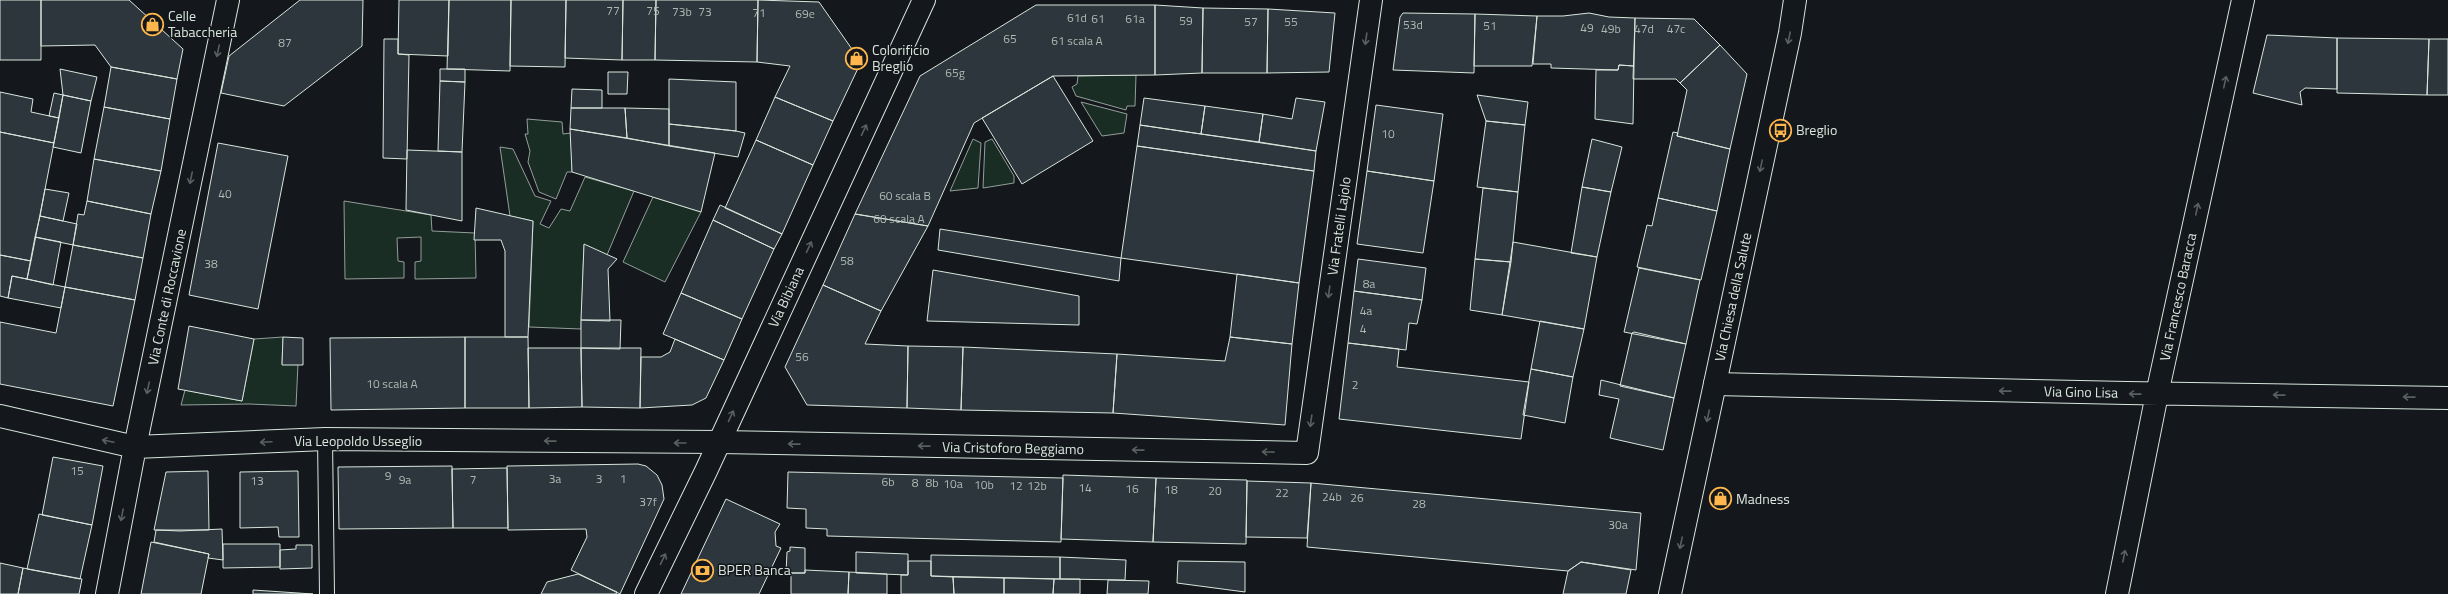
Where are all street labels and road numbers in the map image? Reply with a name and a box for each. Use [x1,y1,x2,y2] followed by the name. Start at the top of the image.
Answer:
[1321,175,1356,277] street label: Via Fratelli Lajolo
[142,227,191,367] street label: Via Conte di Roccavione
[1709,230,1756,363] street label: Via Chiesa della Salute
[2154,231,2201,363] street label: Via Francesco Baracca
[762,263,809,331] street label: Via Bibiana
[2044,380,2118,403] street label: Via Gino Lisa
[294,430,422,451] street label: Via Leopoldo Usseglio
[942,436,1084,459] street label: Via Cristoforo Beggiamo

